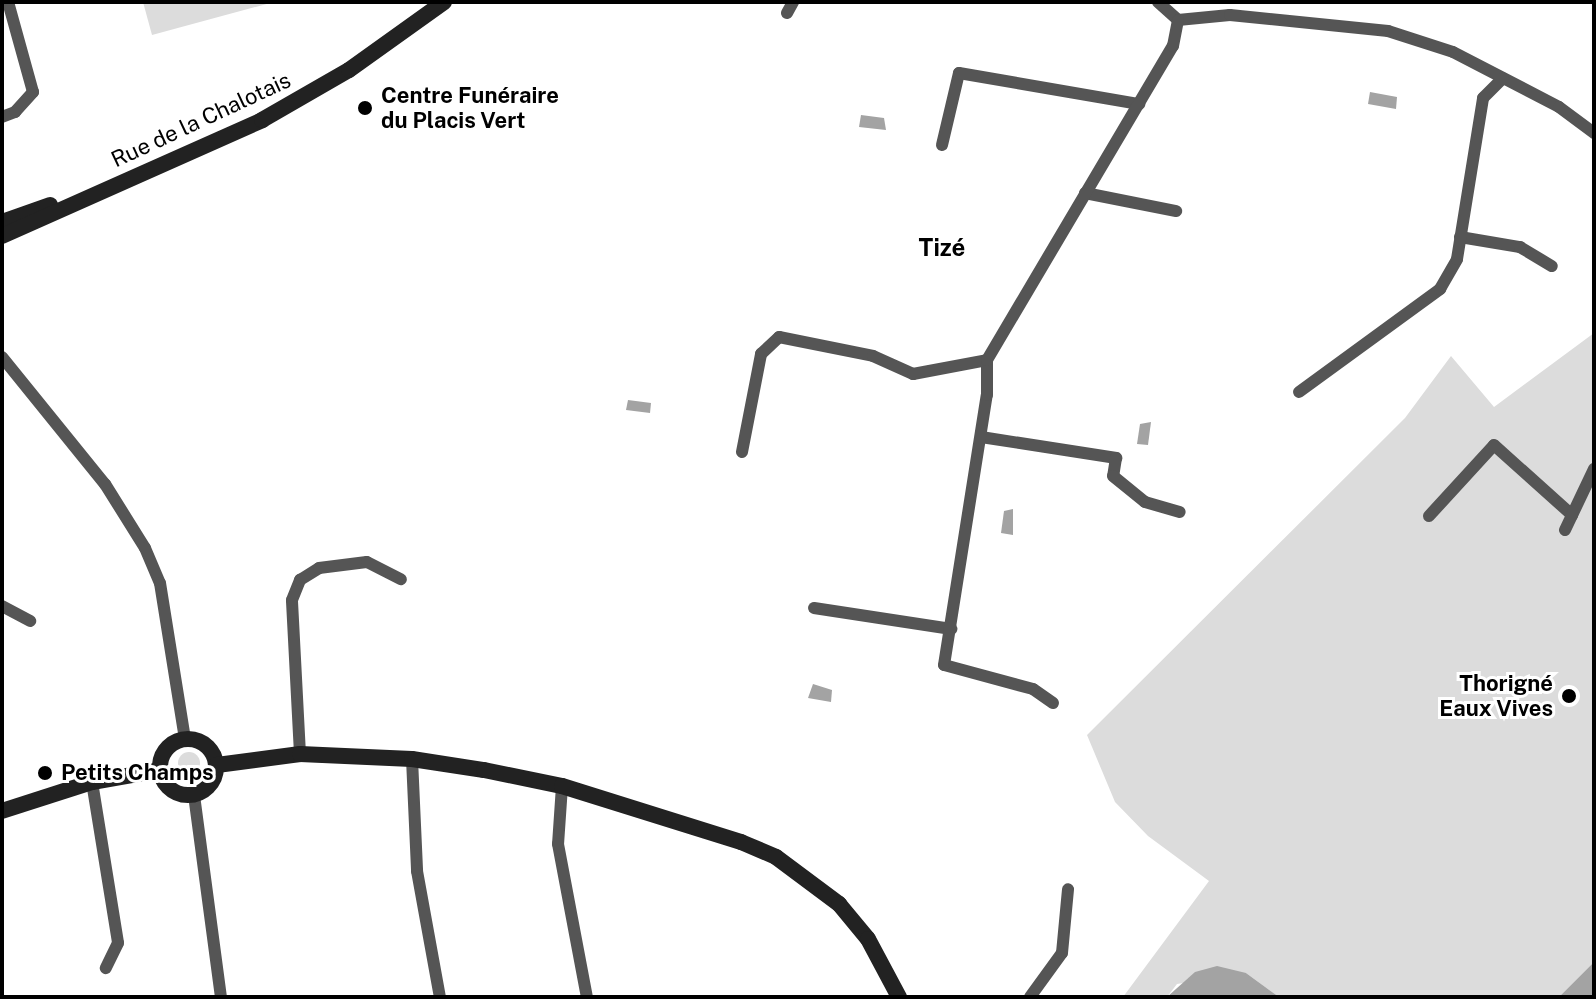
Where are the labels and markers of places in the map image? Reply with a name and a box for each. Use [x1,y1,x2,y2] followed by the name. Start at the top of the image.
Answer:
[381,82,559,134] place label: Centre Funéraire du Placis Vert
[356,99,374,117] marker: Centre Funéraire du Placis Vert
[1439,670,1553,722] place label: Thorigné Eaux Vives
[1560,687,1578,705] marker: Thorigné Eaux Vives
[61,760,214,786] place label: Petits Champs
[36,764,54,782] marker: Petits Champs

